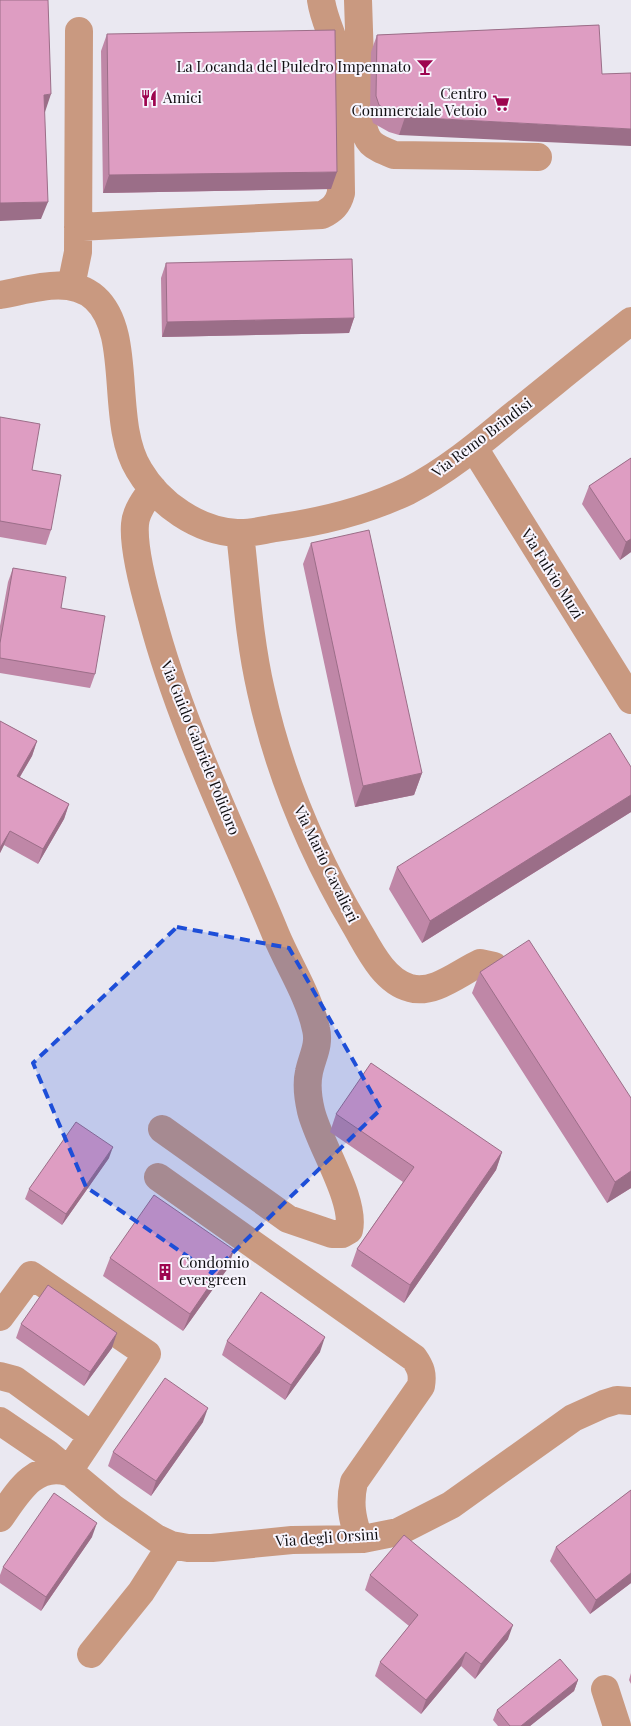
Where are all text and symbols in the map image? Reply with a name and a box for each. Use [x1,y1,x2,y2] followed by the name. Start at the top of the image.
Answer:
[176,56,411,76] place label: La Locanda del Puledro Impennato
[415,57,435,77] bar icon: La Locanda del Puledro Impennato
[351,83,487,120] place label: Centro Commerciale Vetoio
[162,87,202,107] place label: Amici
[139,88,159,108] restaurant icon: Amici
[491,93,511,113] supermarket icon: Centro Commerciale Vetoio
[426,393,536,482] street label: Via Remo Brindisi
[517,524,589,623] street label: Via Fulvio Muzi
[156,657,245,838] street label: Via Guido Gabriele Polidoro
[289,801,364,926] street label: Via Mario Cavalieri
[179,1252,249,1289] place label: Condomio evergreen
[155,1262,175,1282] building icon: Condomio evergreen
[274,1523,380,1551] street label: Via degli Orsini

